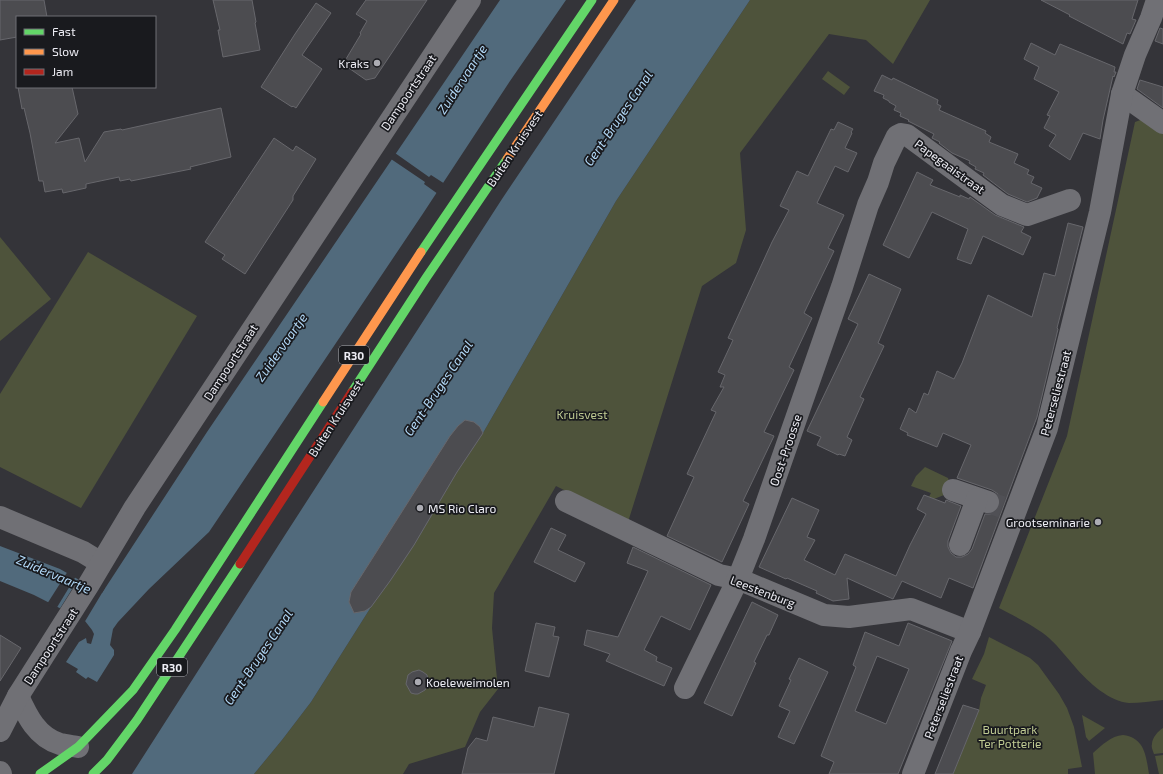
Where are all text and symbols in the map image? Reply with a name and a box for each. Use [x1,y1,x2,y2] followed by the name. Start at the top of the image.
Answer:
[16,16,156,88] legend
[52,24,76,38] text: Fast
[434,41,490,117] water label: Zuidervaartje
[52,44,79,58] text: Slow
[378,51,439,133] street label: Dampoortstraat
[338,56,369,70] place label: Kraks
[372,58,382,68] marker: Kraks
[52,64,73,78] text: Jam
[580,67,656,169] water label: Gent-Bruges Canal
[483,107,545,189] street label: Buiten Kruisvest
[912,136,988,196] street label: Papegaaistraat
[252,310,310,384] water label: Zuidervaartje
[200,321,260,403] street label: Dampoortstraat
[400,337,476,439] water label: Gent-Bruges Canal
[339,346,369,364] road number: R30
[1037,348,1073,437] street label: Peterseliestraat
[305,376,365,459] street label: Buiten Kruisvest
[556,407,608,421] park label: Kruisvest
[766,412,804,488] street label: Oost-Proosse
[428,501,496,515] place label: MS Rio Claro
[415,503,425,513] marker: MS Rio Claro
[1006,515,1090,529] place label: Grootseminarie
[1093,517,1103,527] marker: Grootseminarie
[14,551,94,597] water label: Zuidervaartje
[729,572,798,610] street label: Leestenburg
[20,605,80,687] street label: Dampoortstraat
[220,606,296,708] water label: Gent-Bruges Canal
[921,653,965,741] street label: Peterseliestraat
[157,658,187,676] road number: R30
[426,675,510,689] place label: Koeleweimolen
[413,677,423,687] marker: Koeleweimolen
[979,722,1041,750] park label: Buurtpark Ter Potterie

